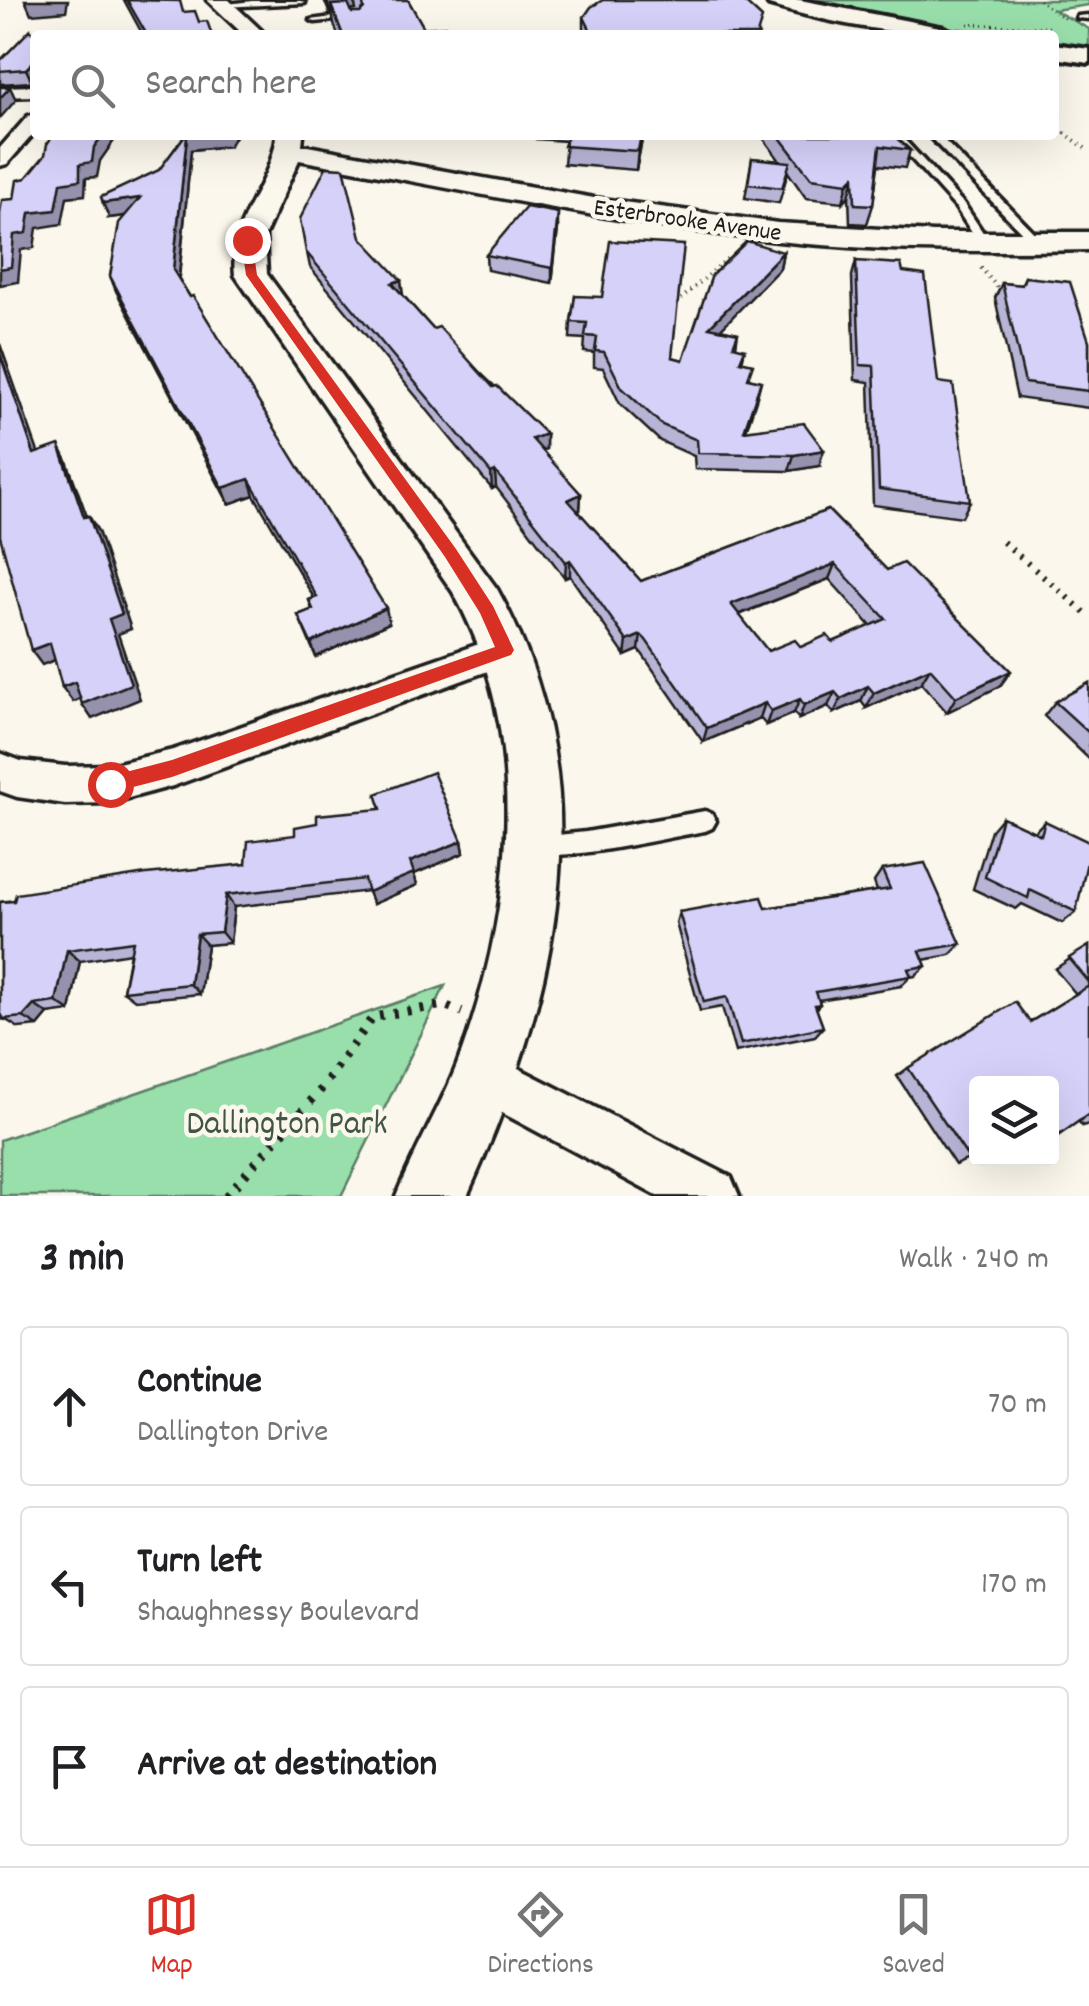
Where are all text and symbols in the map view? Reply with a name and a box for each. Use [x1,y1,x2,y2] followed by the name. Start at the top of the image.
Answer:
[30,30,1059,140] search box
[65,58,120,113] icon: search
[145,58,317,113] text: Search here
[591,191,784,253] street label: Esterbrooke Avenue
[225,218,271,264] route end
[88,762,134,808] route start
[969,1076,1059,1166] map controls
[969,1076,1059,1166] button: layers
[186,1101,388,1151] park label: Dallington Park
[40,1231,124,1291] text: 3 min
[899,1238,1049,1284] text: Walk · 240 m
[137,1356,262,1411] text: Continue
[42,1379,97,1434] icon: ahead
[988,1383,1047,1429] text: 70 m
[137,1411,328,1457] text: Dallington Drive
[137,1536,262,1591] text: Turn left
[42,1559,97,1614] icon: left
[981,1563,1047,1609] text: 170 m
[137,1591,419,1637] text: Shaughnessy Boulevard
[42,1739,97,1794] icon: arrive
[137,1739,437,1794] text: Arrive at destination
[144,1887,199,1987] tab: Map
[488,1887,594,1987] tab: Directions
[882,1887,945,1987] tab: Saved

